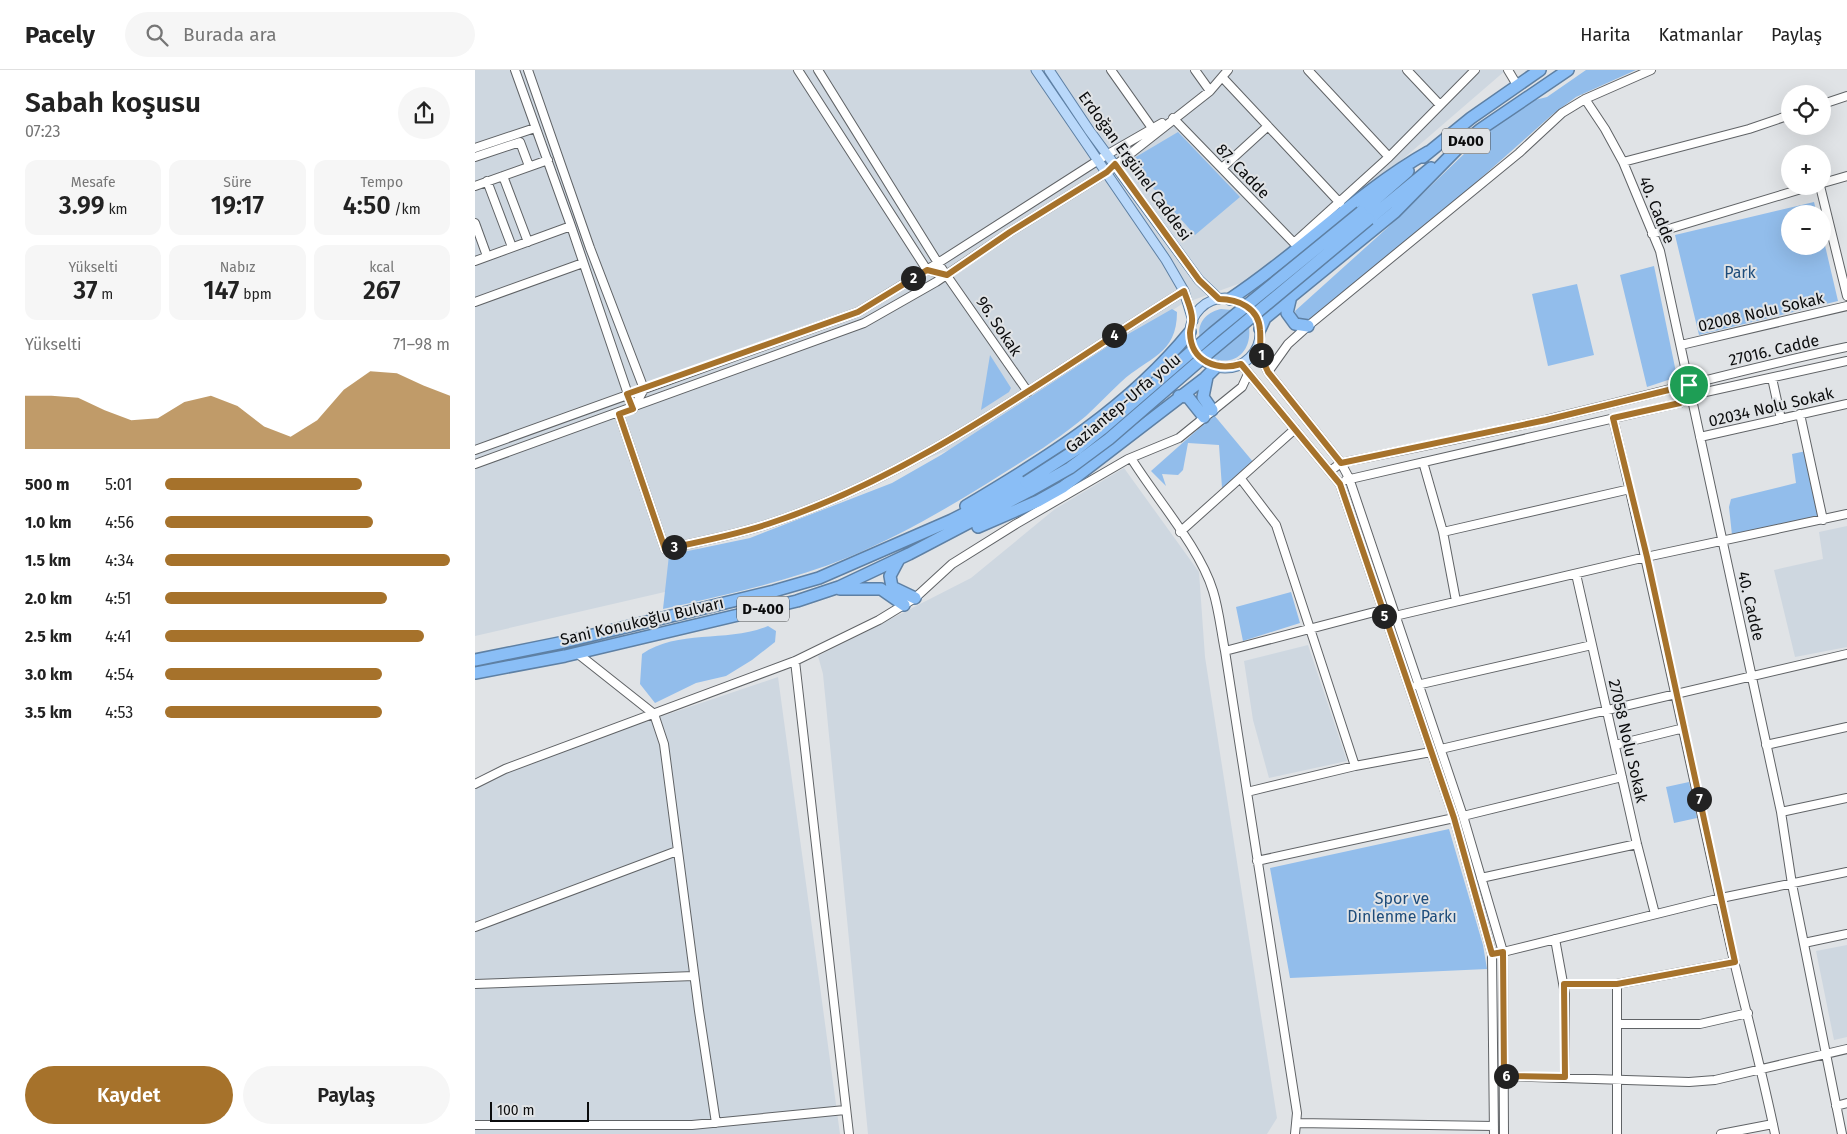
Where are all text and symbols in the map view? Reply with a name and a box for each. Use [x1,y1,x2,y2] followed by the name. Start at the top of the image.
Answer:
[125,12,475,57] search box
[25,21,95,49] text: Pacely
[143,21,171,49] icon: search
[183,23,277,46] text: Burada ara
[1580,24,1630,46] text: Harita
[1658,24,1743,46] text: Katmanlar
[1771,24,1822,46] text: Paylaş
[1781,85,1831,255] map controls
[1781,85,1831,135] button: locate
[25,86,201,119] text: Sabah koşusu
[398,87,450,139] button: share
[1075,88,1195,244] street label: Erdoğan Ergünel Caddesi
[25,122,60,141] text: 07:23
[1442,128,1490,154] road number: D400
[1212,140,1274,202] street label: 87. Cadde
[1781,145,1831,195] button: +
[71,174,116,191] text: Mesafe
[223,174,252,191] text: Süre
[361,174,403,191] text: Tempo
[1635,174,1679,246] street label: 40. Cadde
[59,191,105,221] text: 3.99
[211,191,264,221] text: 19:17
[343,191,391,221] text: 4:50
[105,201,128,218] text: km
[391,201,421,218] text: /km
[1781,205,1831,255] button: −
[68,259,118,276] text: Yükselti
[220,259,255,276] text: Nabız
[369,259,394,276] text: kcal
[1724,263,1757,282] park label: Park
[901,266,925,290] pin: 2
[910,270,917,287] text: 2
[73,276,97,306] text: 37
[203,276,239,306] text: 147
[363,276,401,306] text: 267
[97,286,113,303] text: m
[239,286,272,303] text: bpm
[1696,288,1827,336] street label: 02008 Nolu Sokak
[972,293,1026,360] street label: 96. Sokak
[1101,322,1127,348] pin: 4
[1111,327,1118,344] text: 4
[1727,330,1821,370] street label: 27016. Cadde
[25,335,82,354] text: Yükselti
[393,335,450,354] text: 71–98 m
[1249,342,1273,368] pin: 1
[1258,347,1265,364] text: 1
[1062,349,1184,457] street label: Gaziantep-Urfa yolu
[1668,364,1710,406] pin
[1675,371,1703,399] icon: arrive
[1707,383,1836,431] street label: 02034 Nolu Sokak
[25,475,70,494] text: 500 m
[105,475,132,494] text: 5:01
[25,513,72,532] text: 1.0 km
[105,513,134,532] text: 4:56
[661,534,687,560] pin: 3
[671,539,678,556] text: 3
[25,551,71,570] text: 1.5 km
[105,551,134,570] text: 4:34
[1734,569,1768,643] street label: 40. Cadde
[25,589,72,608] text: 2.0 km
[105,589,132,608] text: 4:51
[558,593,726,649] street label: Sani Konukoğlu Bulvarı
[737,596,789,622] road number: D-400
[1371,604,1397,628] pin: 5
[1381,608,1388,625] text: 5
[25,627,72,646] text: 2.5 km
[105,627,132,646] text: 4:41
[25,665,72,684] text: 3.0 km
[105,665,134,684] text: 4:54
[1605,677,1652,805] street label: 27058 Nolu Sokak
[25,703,72,722] text: 3.5 km
[105,703,133,722] text: 4:53
[1687,786,1711,812] pin: 7
[1696,791,1703,808] text: 7
[1347,889,1457,926] park label: Spor ve Dinlenme Parkı
[1493,1064,1519,1088] pin: 6
[25,1066,233,1124] button: Kaydet
[243,1066,450,1124] button: Paylaş
[1503,1068,1510,1085] text: 6
[490,1099,589,1122] scale bar
[497,1102,534,1119] text: 100 m

